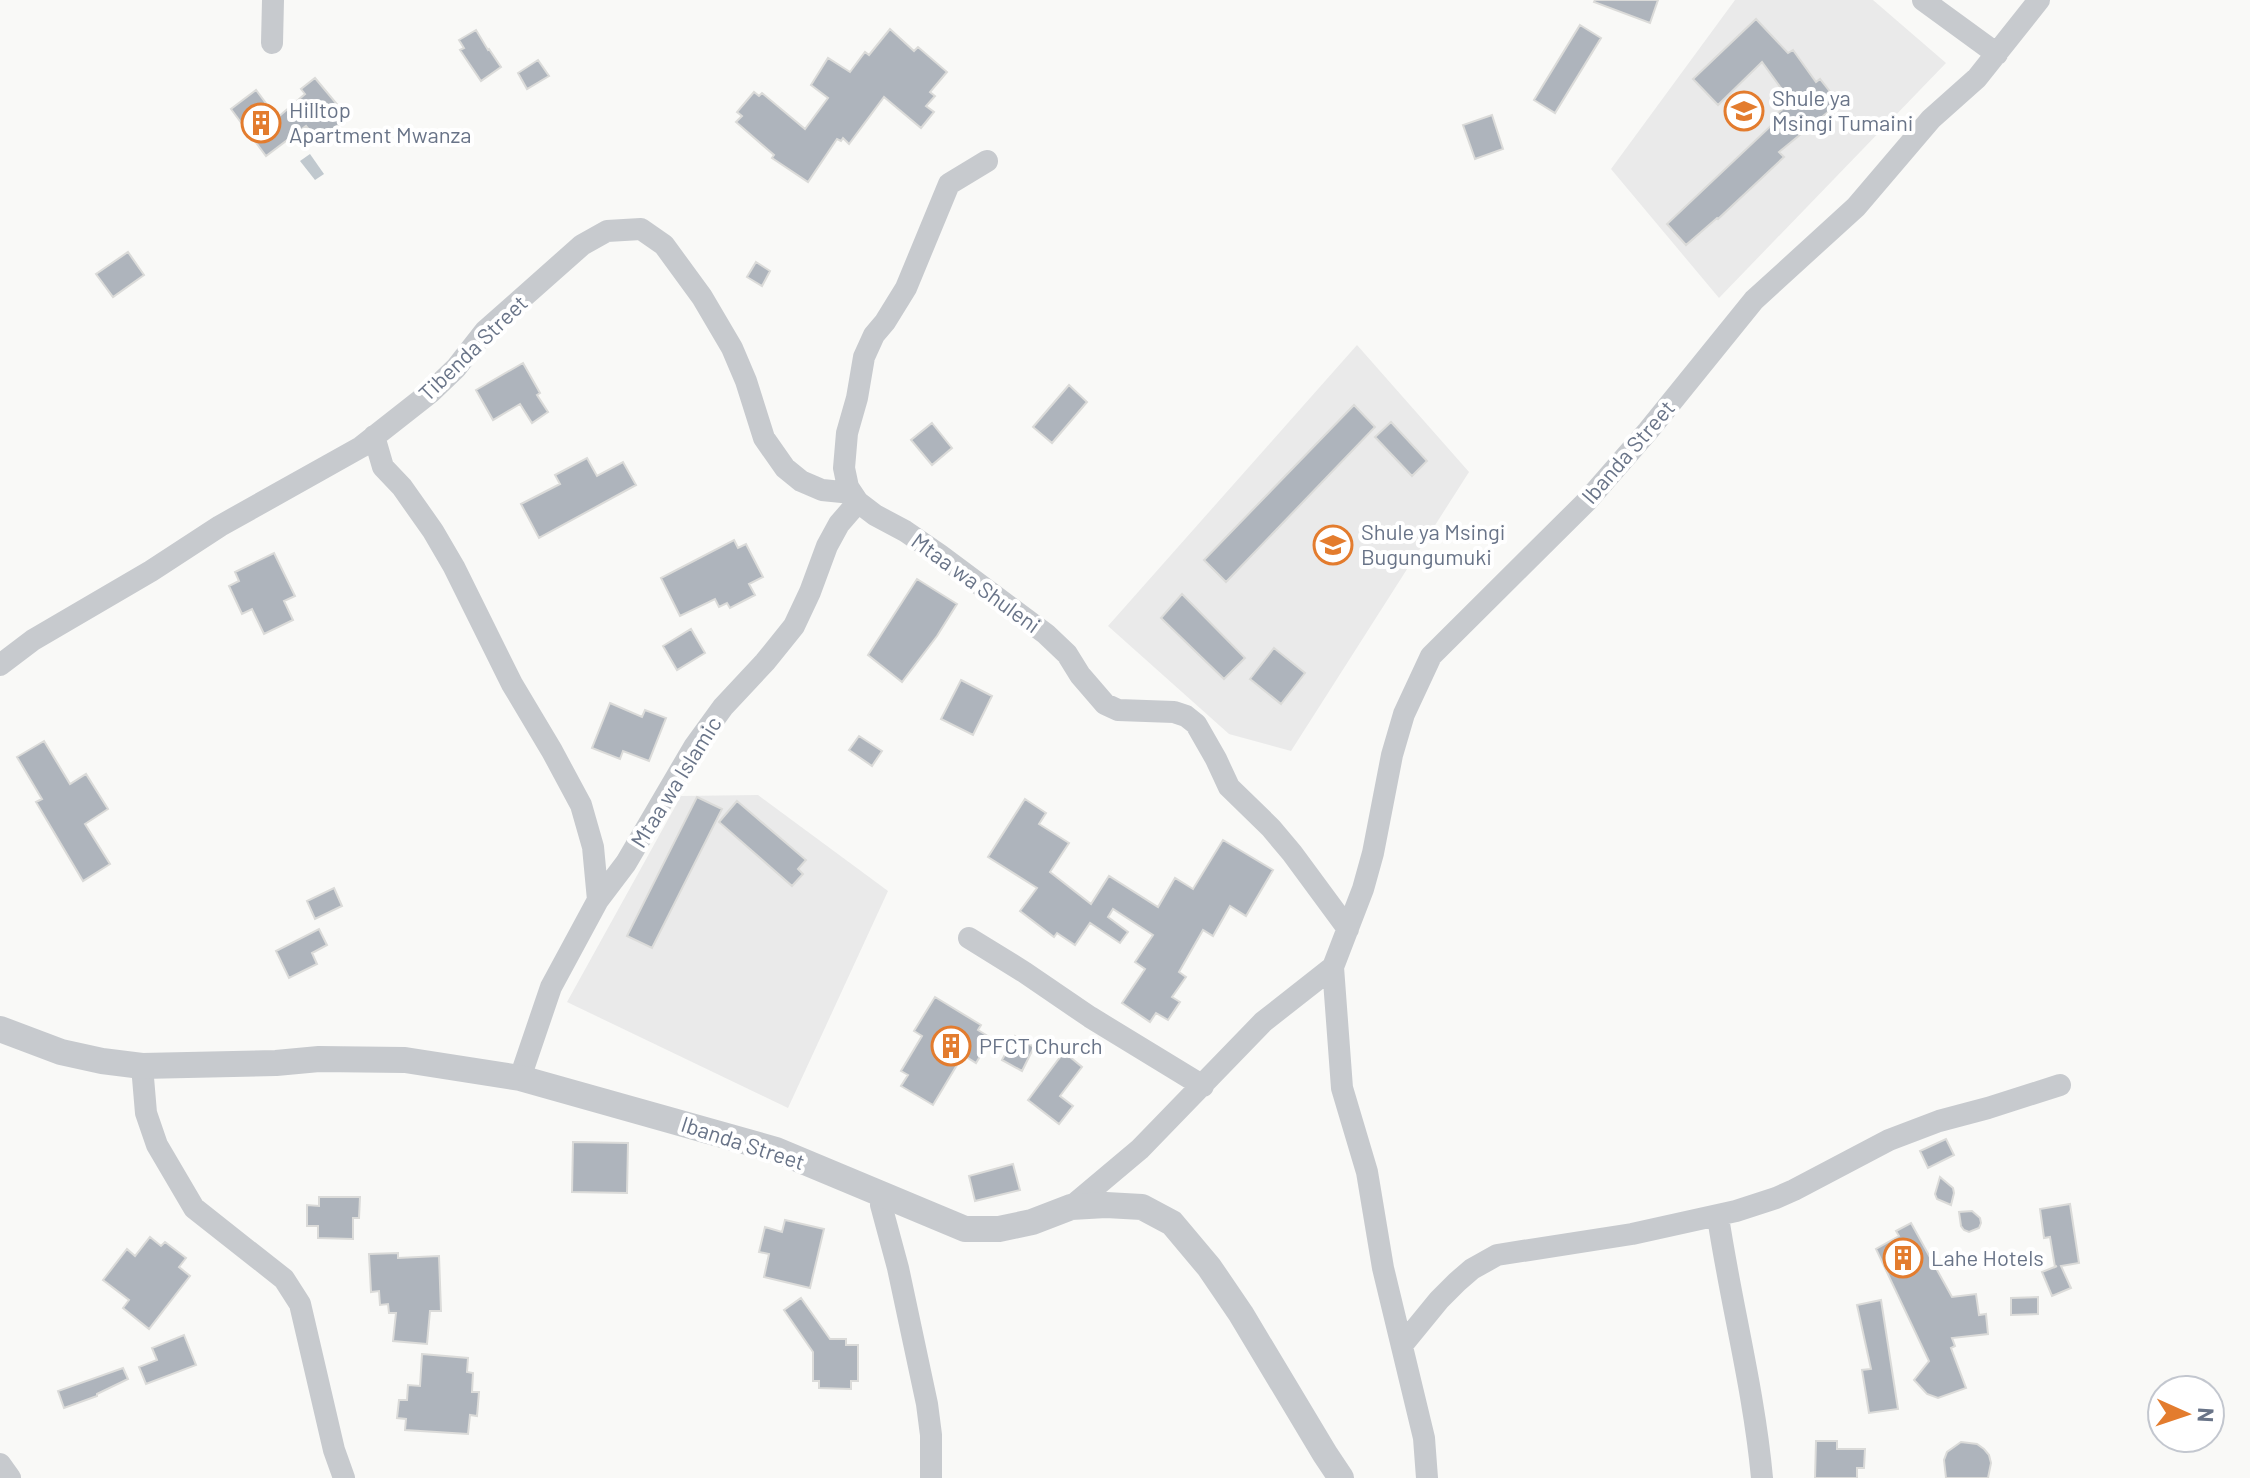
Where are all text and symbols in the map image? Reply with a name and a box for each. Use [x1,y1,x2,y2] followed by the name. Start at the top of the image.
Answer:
[1772,84,1913,135] place label: Shule ya Msingi Tumaini
[1723,90,1765,132] school or university icon: Shule ya Msingi Tumaini
[289,96,472,147] place label: Hilltop Apartment Mwanza
[240,102,282,144] building icon: Hilltop Apartment Mwanza
[413,289,532,406] street label: Tibenda Street
[1575,394,1679,508] street label: Ibanda Street
[1361,518,1505,569] place label: Shule ya Msingi Bugungumuki
[1312,524,1354,566] school or university icon: Shule ya Msingi Bugungumuki
[907,527,1046,638] street label: Mtaa wa Shuleni
[624,711,726,852] street label: Mtaa wa Islamic
[930,1025,972,1067] building icon: PFCT Church
[979,1032,1103,1058] place label: PFCT Church
[678,1110,808,1174] street label: Ibanda Street
[1882,1237,1924,1279] building icon: Lahe Hotels
[1931,1244,2044,1270] place label: Lahe Hotels
[2146,1374,2226,1454] north arrow
[2194,1407,2220,1423] text: N

